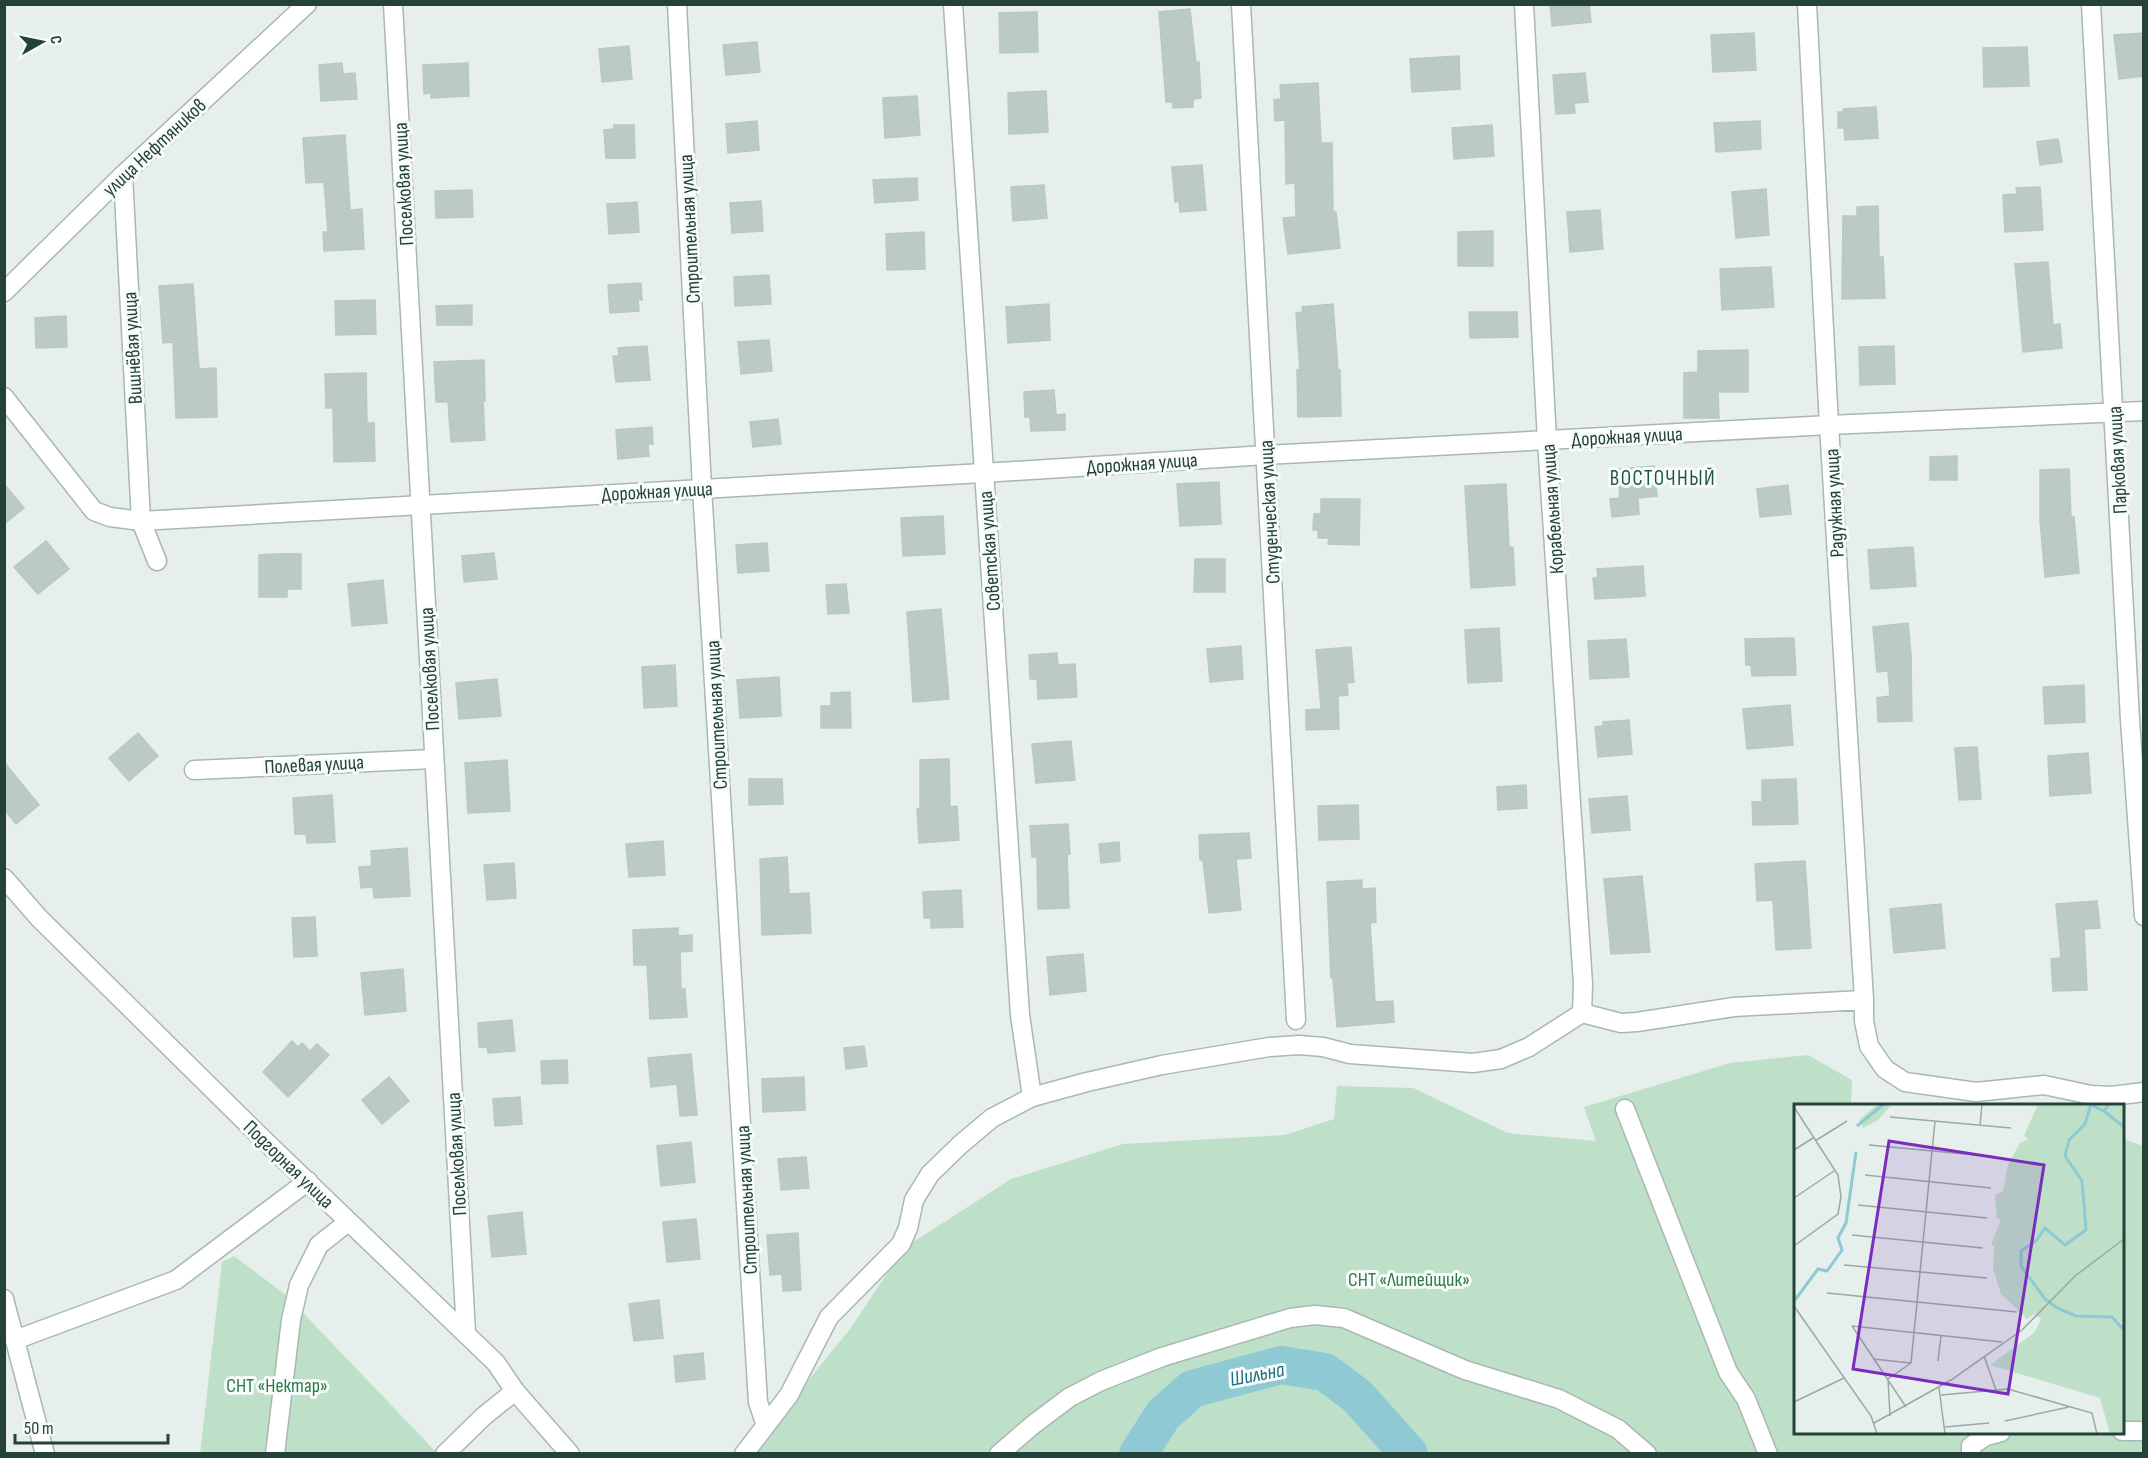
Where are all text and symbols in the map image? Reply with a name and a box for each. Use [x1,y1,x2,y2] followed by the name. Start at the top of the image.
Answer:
[12,12,72,72] north arrow
[45,34,65,45] text: С
[98,94,211,202] street label: улица Нефтяников
[389,122,419,246] street label: Поселковая улица
[674,154,706,304] street label: Строительная улица
[118,291,148,405] street label: Вишнёвая улица
[2103,405,2133,514] street label: Парковая улица
[1571,422,1683,452] street label: Дорожная улица
[1254,439,1286,584] street label: Студенческая улица
[1536,443,1570,575] street label: Корабельная улица
[1086,448,1198,480] street label: Дорожная улица
[1820,448,1850,558] street label: Радужная улица
[1610,466,1716,491] district label: ВОСТОЧНЫЙ
[601,477,713,507] street label: Дорожная улица
[974,490,1006,612] street label: Советская улица
[415,607,445,731] street label: Поселковая улица
[701,640,733,790] street label: Строительная улица
[264,750,364,780] street label: Полевая улица
[442,1092,472,1216] street label: Поселковая улица
[1794,1104,2124,1434] inset map
[238,1116,339,1214] street label: Подгорная улица
[731,1125,763,1275] street label: Строительная улица
[1348,1268,1470,1292] park label: СНТ «Литейщик»
[1228,1357,1287,1392] water label: Шильна
[226,1374,328,1398] park label: СНТ «Нектар»
[15,1407,168,1445] scale bar
[24,1418,54,1439] text: 50 m

